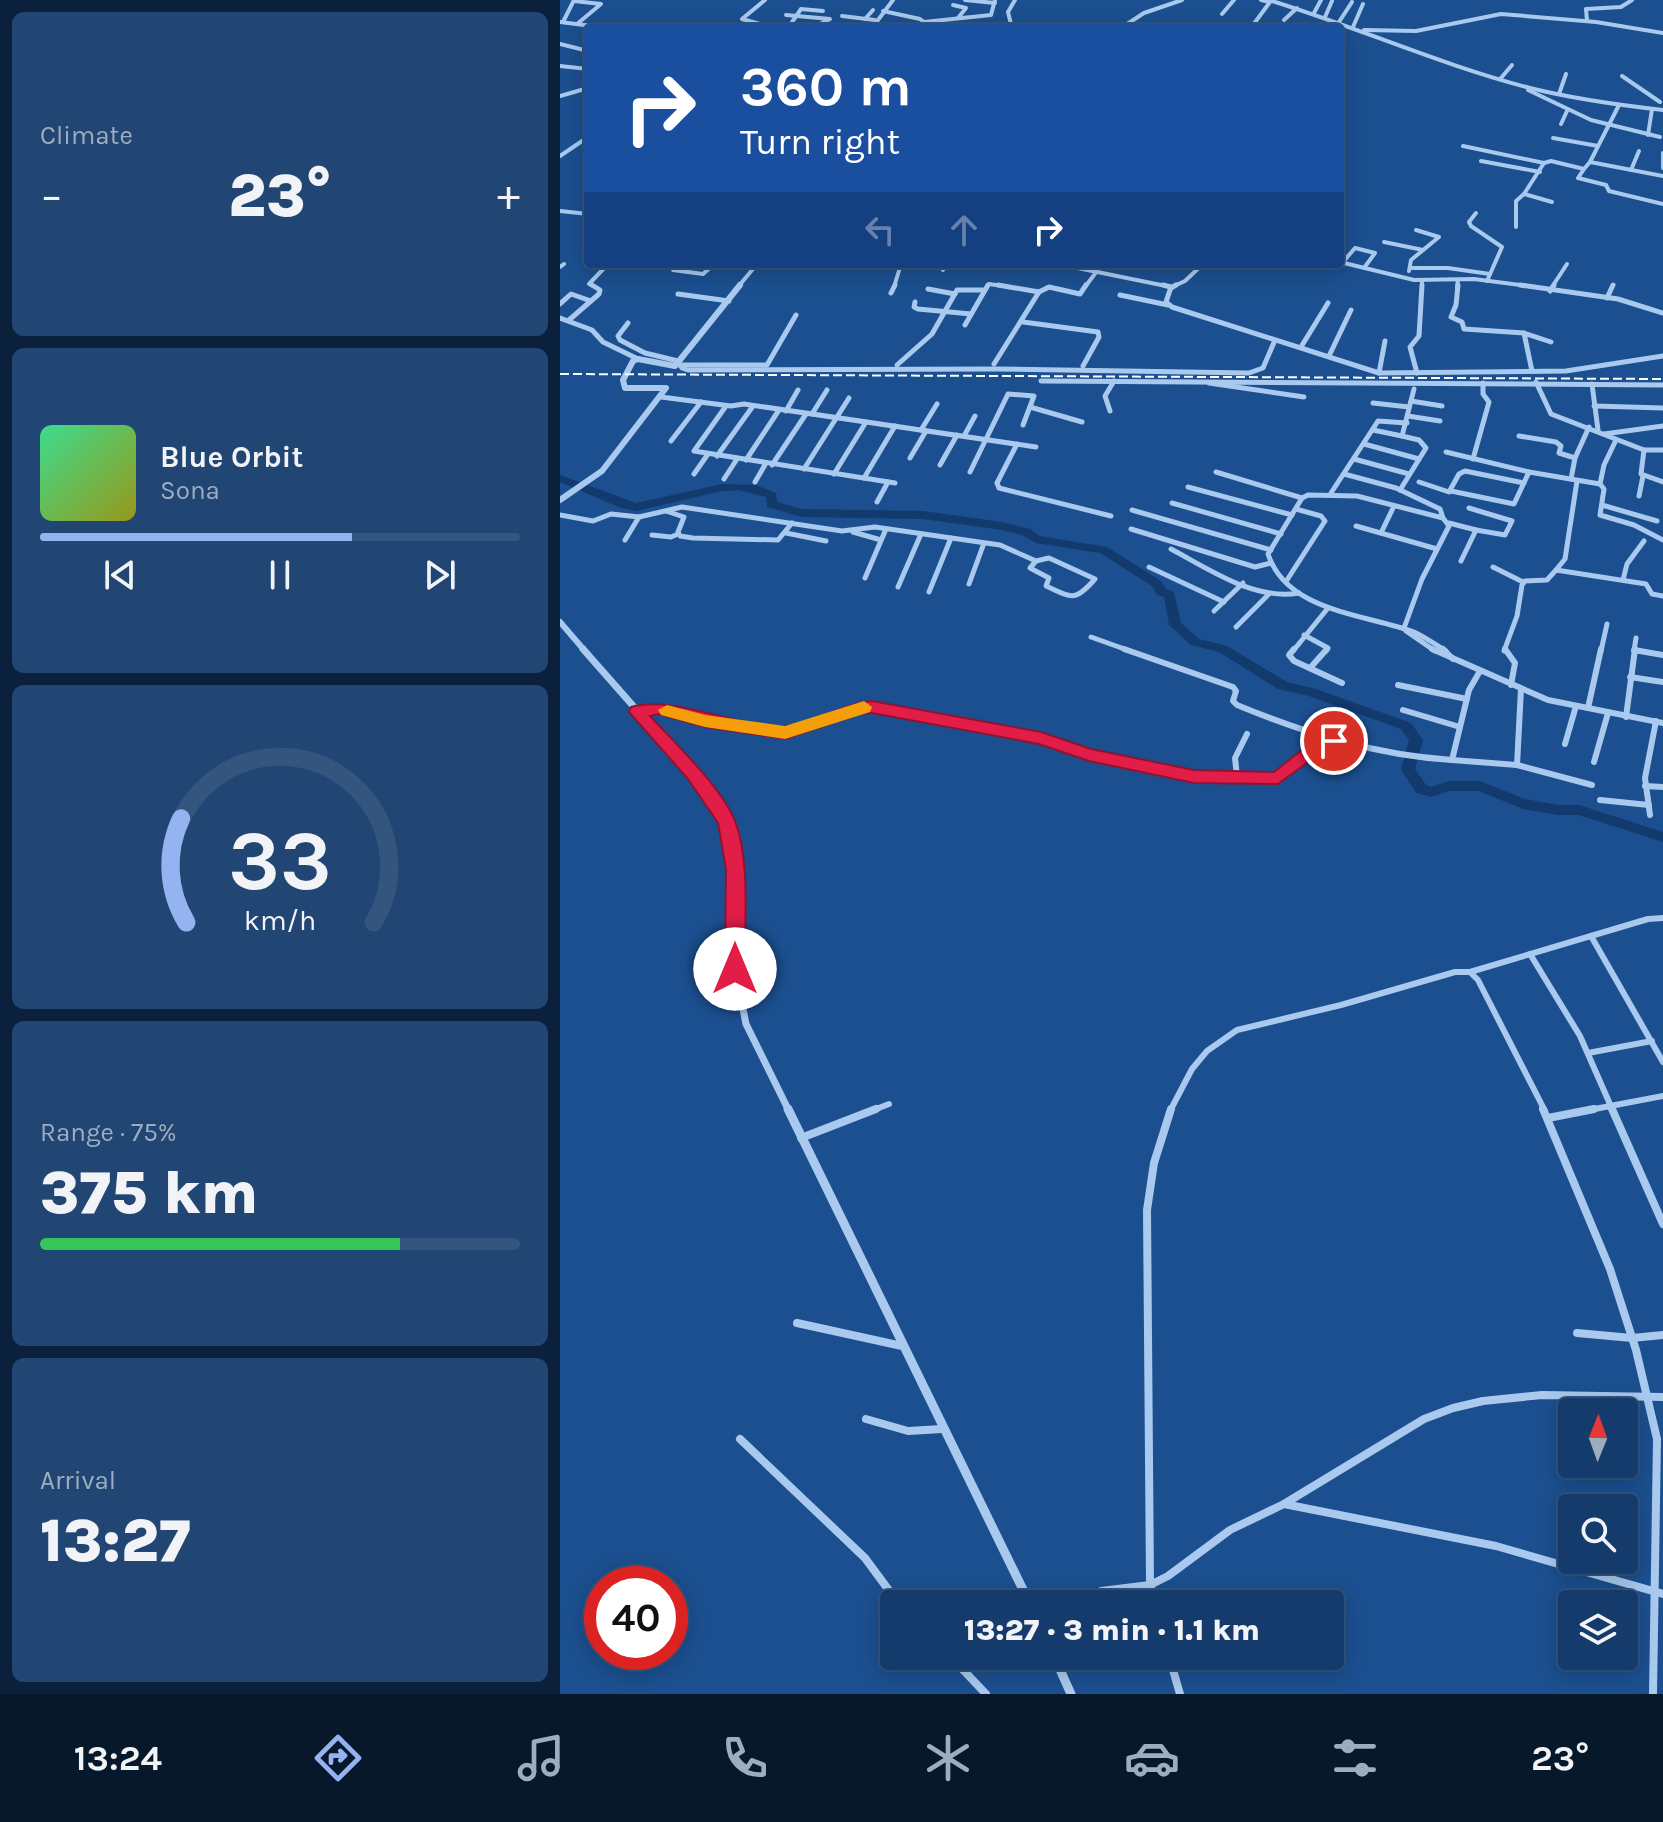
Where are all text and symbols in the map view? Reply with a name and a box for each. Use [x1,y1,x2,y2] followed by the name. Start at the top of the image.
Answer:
[740,54,912,119] text: 360 m
[608,56,712,160] icon: right
[40,120,133,151] text: Climate
[740,121,900,163] text: Turn right
[228,161,332,231] text: 23°
[40,170,63,221] text: −
[497,170,520,221] text: +
[858,208,902,252] icon: left
[942,208,986,252] icon: ahead
[1026,208,1070,252] icon: right
[160,439,303,475] text: Blue Orbit
[160,475,220,506] text: Sona
[98,553,142,597] icon: previous
[258,553,302,597] icon: pause
[418,553,462,597] icon: next
[1300,707,1368,775] pin
[1312,719,1356,763] icon: arrive
[228,813,332,910] text: 33
[244,904,316,937] text: km/h
[693,927,777,1011] position arrow
[40,1117,177,1148] text: Range · 75%
[40,1158,258,1228] text: 375 km
[1558,1398,1638,1478] north arrow
[1558,1398,1638,1670] map controls
[40,1465,116,1496] text: Arrival
[1558,1494,1638,1574] button: search
[40,1506,191,1576] text: 13:27
[584,1566,688,1670] speed limit sign: 40
[1558,1590,1638,1670] button: layers
[964,1612,1260,1648] text: 13:27 · 3 min · 1.1 km
[310,1730,366,1786] icon: directions
[513,1730,569,1786] icon: music
[717,1730,773,1786] icon: phone
[920,1730,976,1786] icon: climate
[1124,1730,1180,1786] icon: car
[1327,1730,1383,1786] icon: filters
[74,1737,162,1779] text: 13:24
[1531,1737,1589,1779] text: 23°

